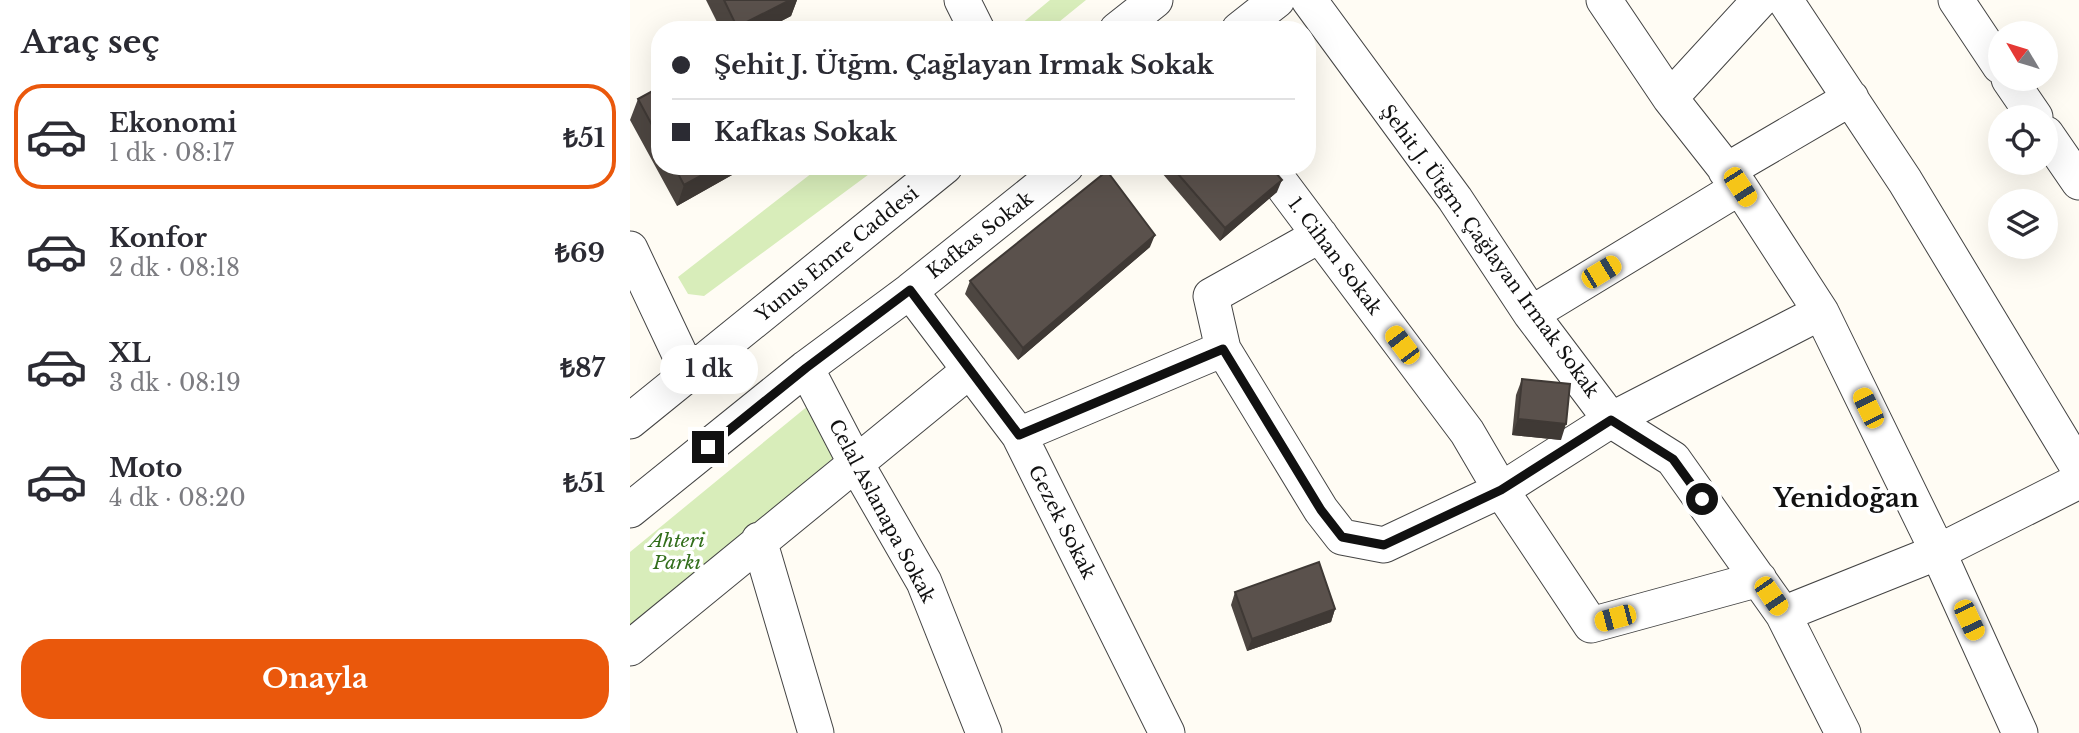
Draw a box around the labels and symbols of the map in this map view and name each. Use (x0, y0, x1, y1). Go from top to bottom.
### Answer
north arrow (1988, 21, 2058, 91)
street label: Şehit J. Ütğm. Çağlayan Irmak Sokak (1376, 100, 1604, 402)
car (1720, 164, 1761, 210)
street label: Yunus Emre Caddesi (750, 181, 923, 327)
street label: Kafkas Sokak (922, 186, 1038, 283)
street label: 1. Cihan Sokak (1283, 193, 1387, 320)
car (1578, 252, 1625, 292)
car (1381, 322, 1424, 368)
callout: 1 dk (659, 346, 757, 394)
car (1850, 385, 1887, 431)
street label: Celal Aslanapa Sokak (824, 415, 940, 607)
route end (692, 431, 724, 463)
street label: Gezek Sokak (1024, 461, 1101, 583)
district label: Yenidoğan (1772, 482, 1919, 514)
route start (1686, 483, 1718, 515)
park label: Ahteri Parkı (646, 529, 705, 574)
car (1751, 573, 1792, 619)
car (1951, 597, 1988, 643)
car (1592, 602, 1639, 634)

